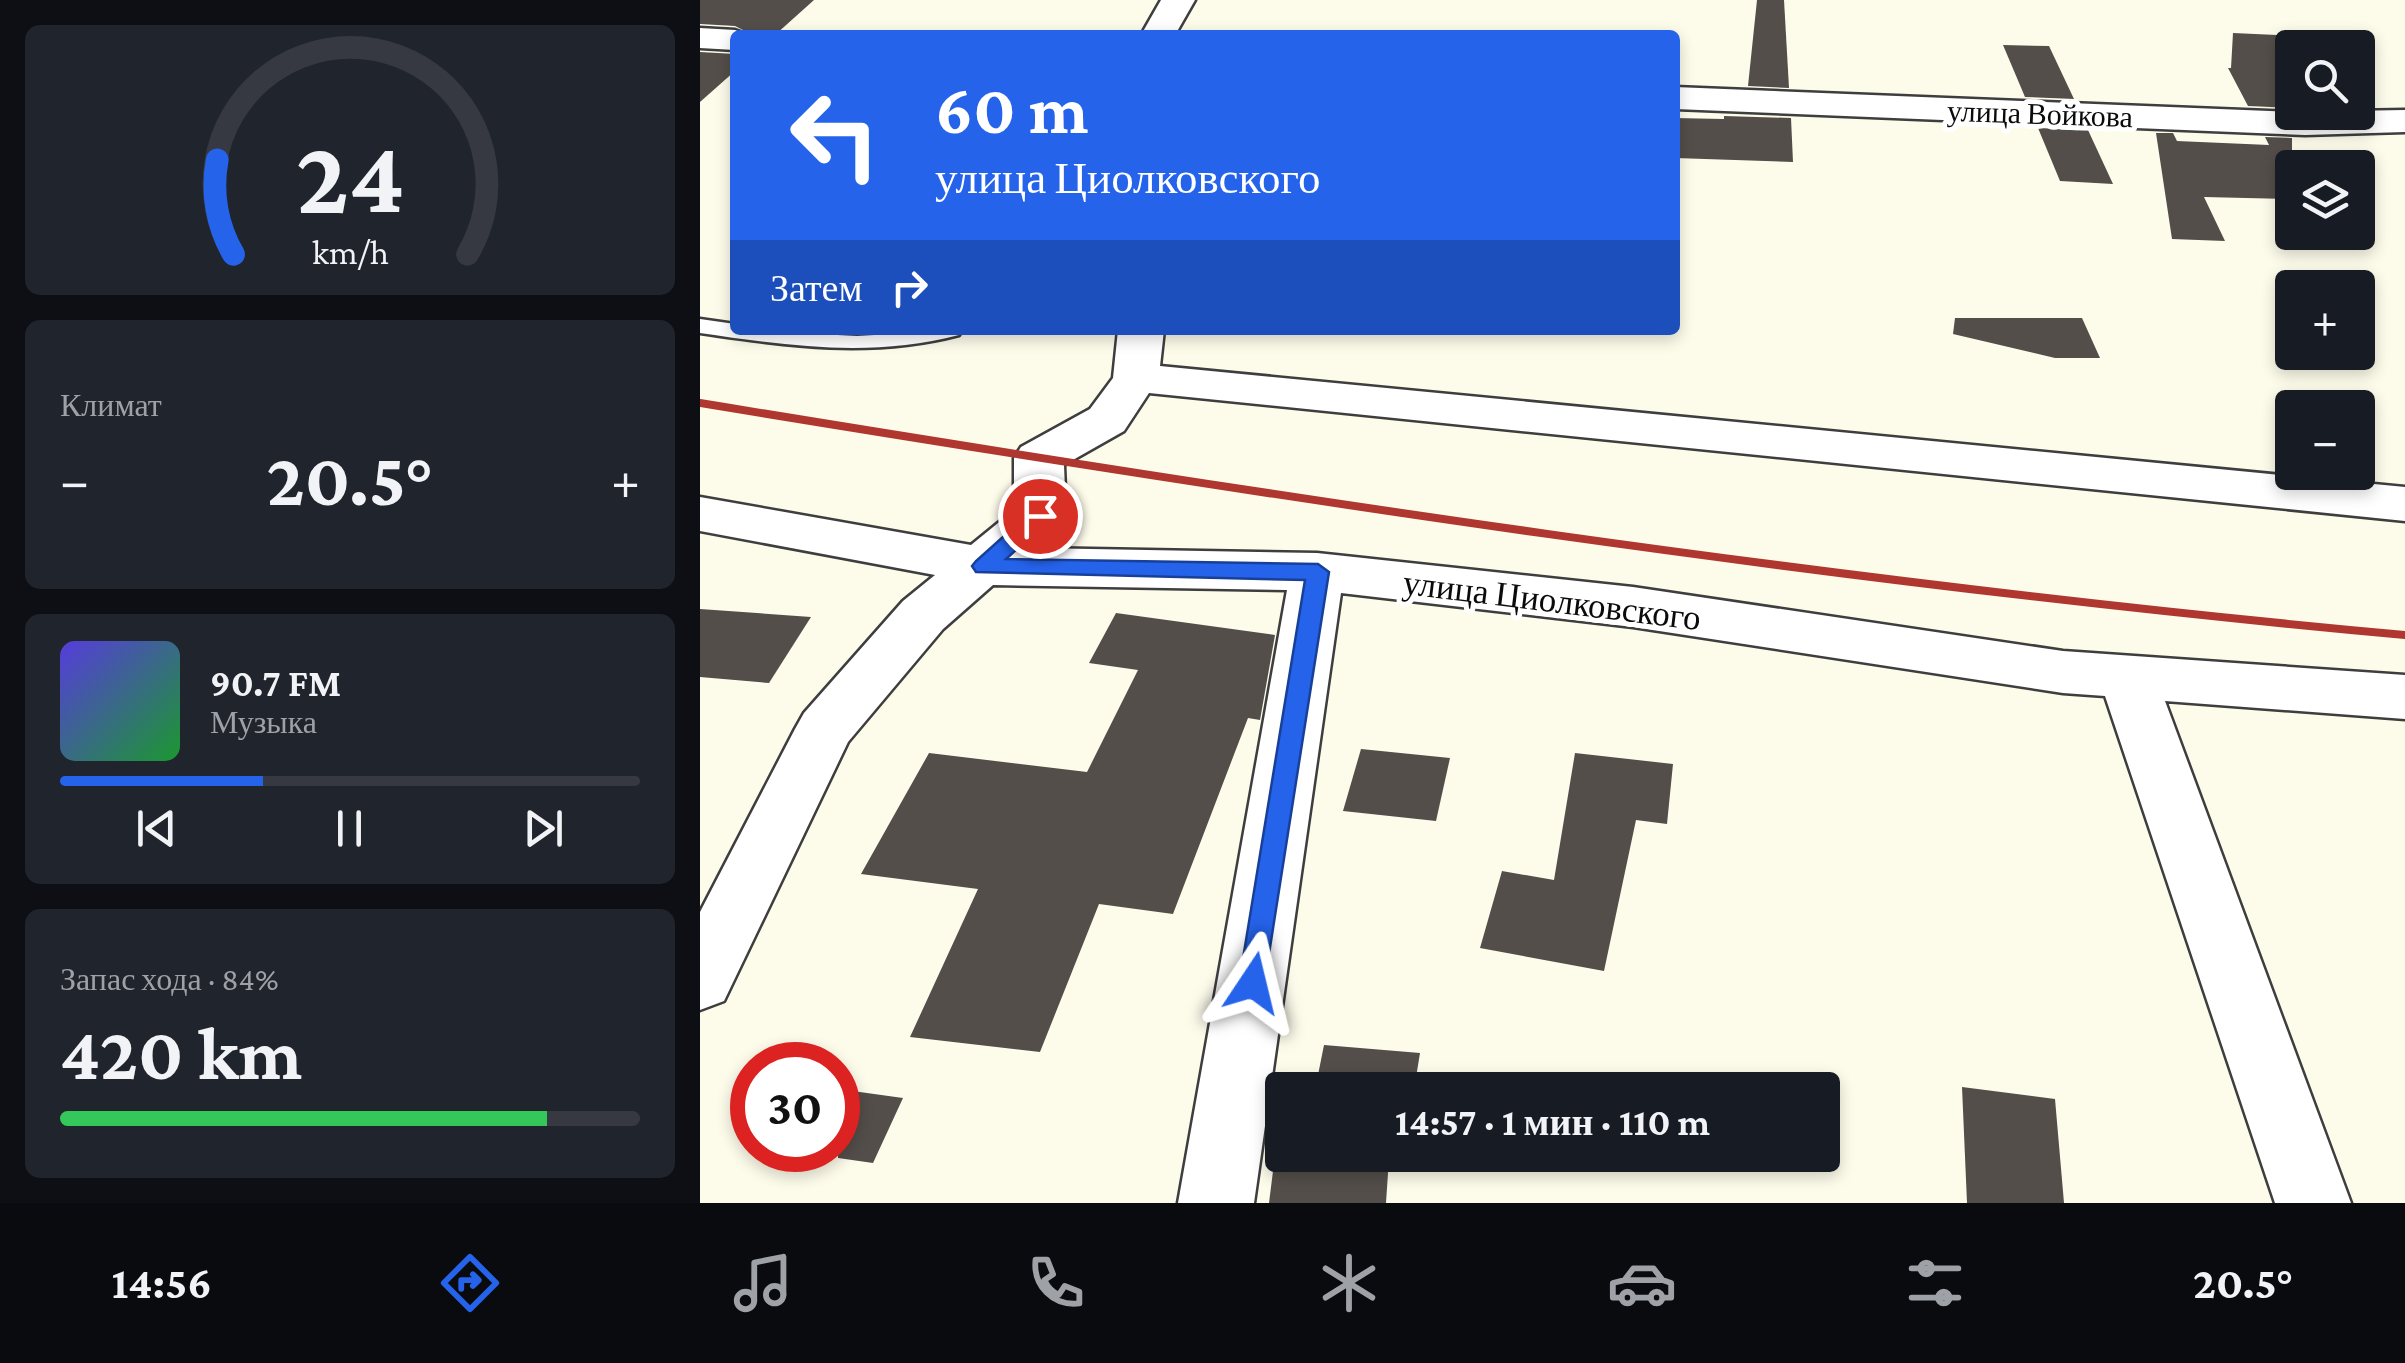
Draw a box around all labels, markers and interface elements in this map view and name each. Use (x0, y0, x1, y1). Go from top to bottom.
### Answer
map controls (2275, 30, 2375, 490)
button: search (2275, 30, 2375, 130)
icon: left (770, 70, 900, 200)
text: 60 m (935, 70, 1088, 148)
street label: улица Войкова (1947, 94, 2133, 133)
text: 24 (295, 119, 405, 234)
button: layers (2275, 150, 2375, 250)
text: улица Циолковского (935, 153, 1320, 203)
text: km/h (311, 232, 389, 272)
icon: right (882, 260, 937, 315)
text: Затем (770, 267, 862, 309)
button: + (2275, 270, 2375, 370)
text: Климат (60, 387, 162, 423)
button: − (2275, 390, 2375, 490)
text: 20.5° (266, 438, 434, 521)
text: − (60, 450, 89, 511)
text: + (611, 450, 640, 511)
pin (998, 474, 1083, 559)
icon: arrive (1013, 489, 1068, 544)
street label: улица Циолковского (1401, 563, 1703, 638)
text: 90.7 FM (210, 662, 341, 704)
text: Музыка (210, 704, 317, 740)
icon: previous (129, 801, 184, 856)
icon: pause (322, 801, 377, 856)
icon: next (516, 801, 571, 856)
position arrow (1201, 931, 1305, 1035)
text: Запас хода · 84% (60, 961, 279, 997)
text: 420 km (60, 1012, 302, 1095)
speed limit sign: 30 (730, 1042, 860, 1172)
text: 14:57 · 1 мин · 110 m (1395, 1101, 1710, 1143)
icon: directions (435, 1248, 505, 1318)
icon: music (728, 1248, 798, 1318)
icon: phone (1021, 1248, 1091, 1318)
icon: climate (1314, 1248, 1384, 1318)
icon: car (1607, 1248, 1677, 1318)
icon: filters (1900, 1248, 1970, 1318)
text: 14:56 (112, 1258, 212, 1308)
text: 20.5° (2193, 1258, 2293, 1308)

